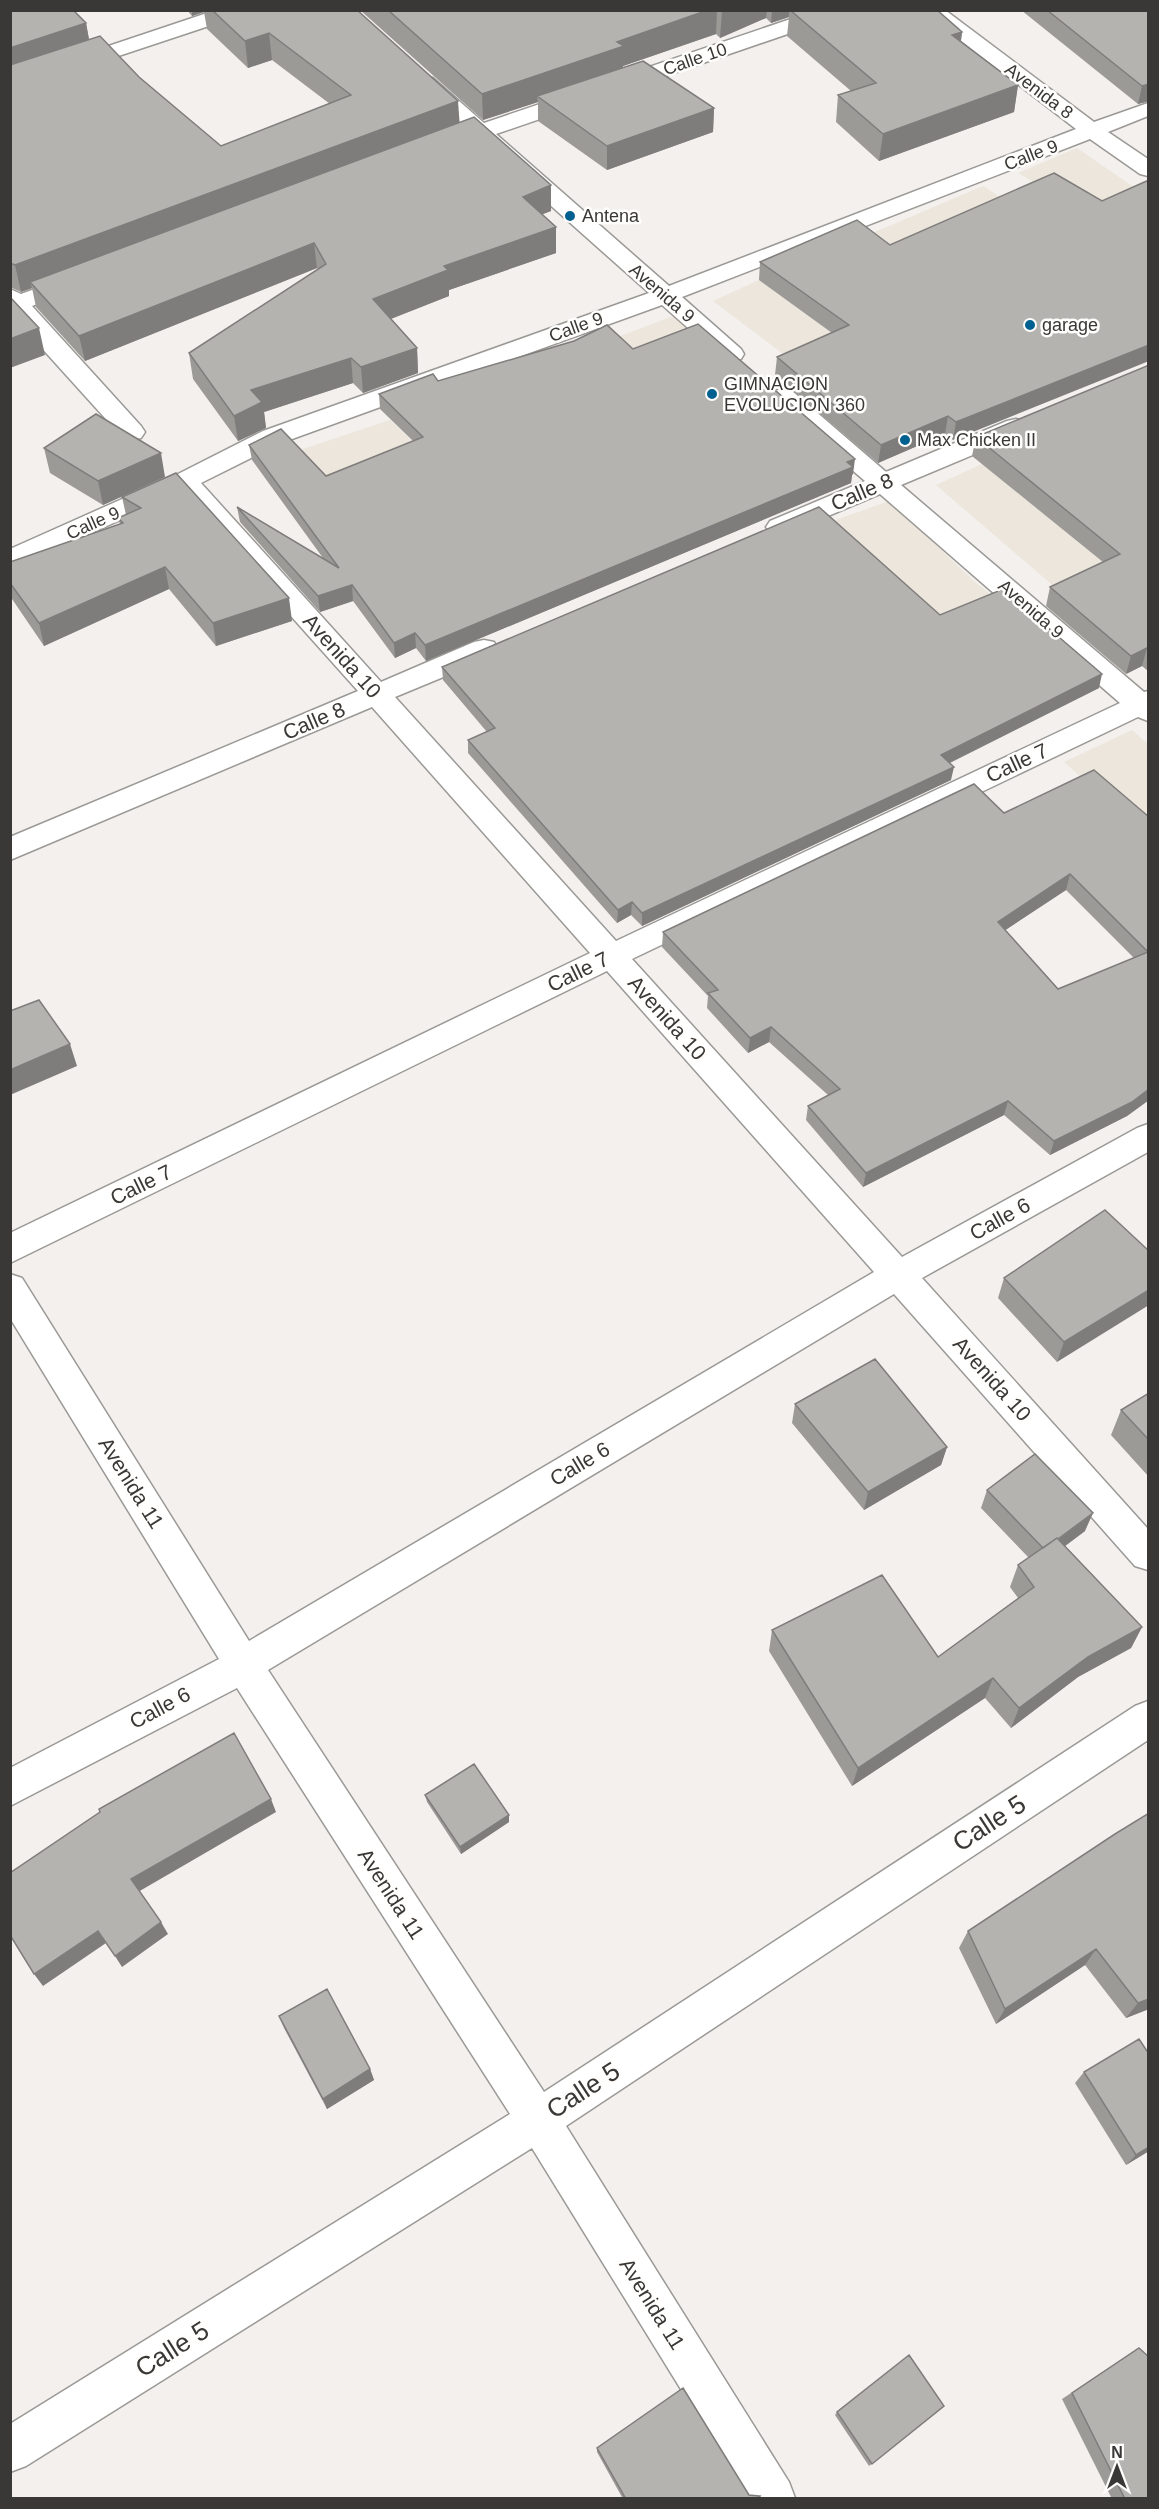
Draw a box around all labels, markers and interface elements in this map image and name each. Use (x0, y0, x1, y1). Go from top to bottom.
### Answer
street label: Calle 10 (661, 39, 729, 79)
street label: Avenida 8 (1001, 59, 1077, 123)
street label: Calle 9 (1001, 136, 1061, 174)
place label: Antena (582, 206, 640, 226)
marker: Antena (563, 209, 577, 223)
street label: Avenida 9 (625, 259, 699, 327)
street label: Calle 9 (546, 308, 606, 346)
place label: garage (1042, 315, 1098, 335)
marker: garage (1023, 318, 1037, 332)
place label: GIMNACION EVOLUCION 360 (724, 374, 865, 415)
marker: GIMNACION EVOLUCION 360 (705, 387, 719, 401)
place label: Max Chicken II (917, 430, 1036, 450)
marker: Max Chicken II (898, 433, 912, 447)
street label: Calle 8 (827, 468, 896, 515)
street label: Calle 9 (63, 502, 123, 544)
street label: Avenida 9 (994, 575, 1068, 643)
street label: Avenida 10 (299, 609, 386, 702)
street label: Calle 8 (279, 697, 348, 744)
street label: Calle 7 (982, 738, 1051, 787)
street label: Calle 7 (543, 947, 612, 996)
street label: Avenida 10 (624, 971, 711, 1064)
street label: Calle 7 (106, 1160, 175, 1209)
street label: Calle 6 (966, 1193, 1034, 1244)
street label: Avenida 10 (949, 1332, 1036, 1425)
street label: Avenida 11 (94, 1433, 169, 1533)
street label: Calle 6 (546, 1437, 614, 1490)
street label: Calle 6 (126, 1682, 194, 1733)
street label: Calle 5 (947, 1788, 1031, 1858)
street label: Avenida 11 (354, 1844, 429, 1943)
street label: Calle 5 (541, 2055, 625, 2125)
street label: Avenida 11 (615, 2254, 690, 2354)
street label: Calle 5 (130, 2315, 214, 2383)
north arrow (1087, 2437, 1147, 2497)
text: N (1111, 2444, 1123, 2461)

